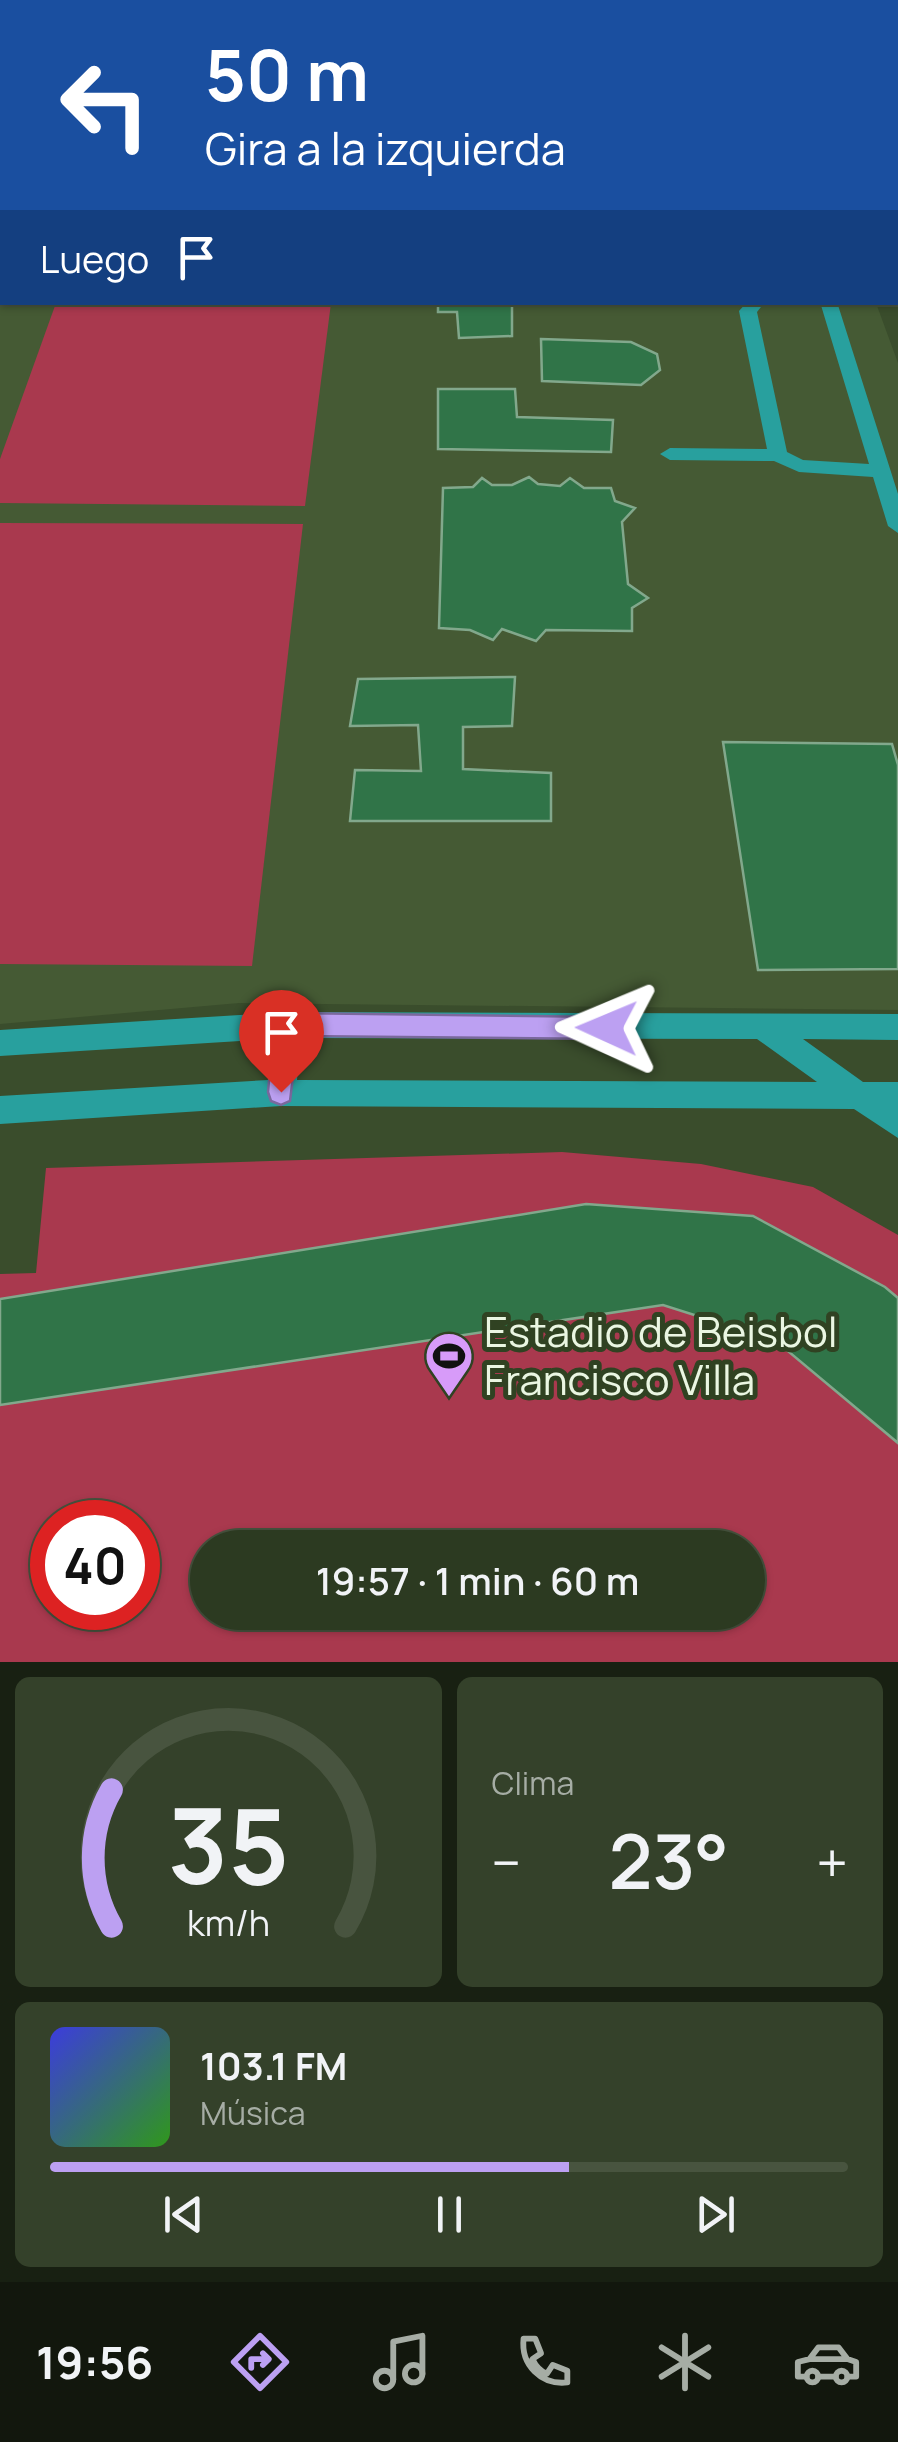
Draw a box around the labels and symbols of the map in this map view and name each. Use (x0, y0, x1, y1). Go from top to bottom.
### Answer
position arrow (555, 976, 659, 1080)
pin (239, 990, 324, 1093)
place label: Estadio de Beisbol Francisco Villa (484, 1302, 838, 1408)
sports icon: Estadio de Beisbol Francisco Villa (423, 1330, 475, 1398)
speed limit sign: 40 (30, 1500, 160, 1630)

